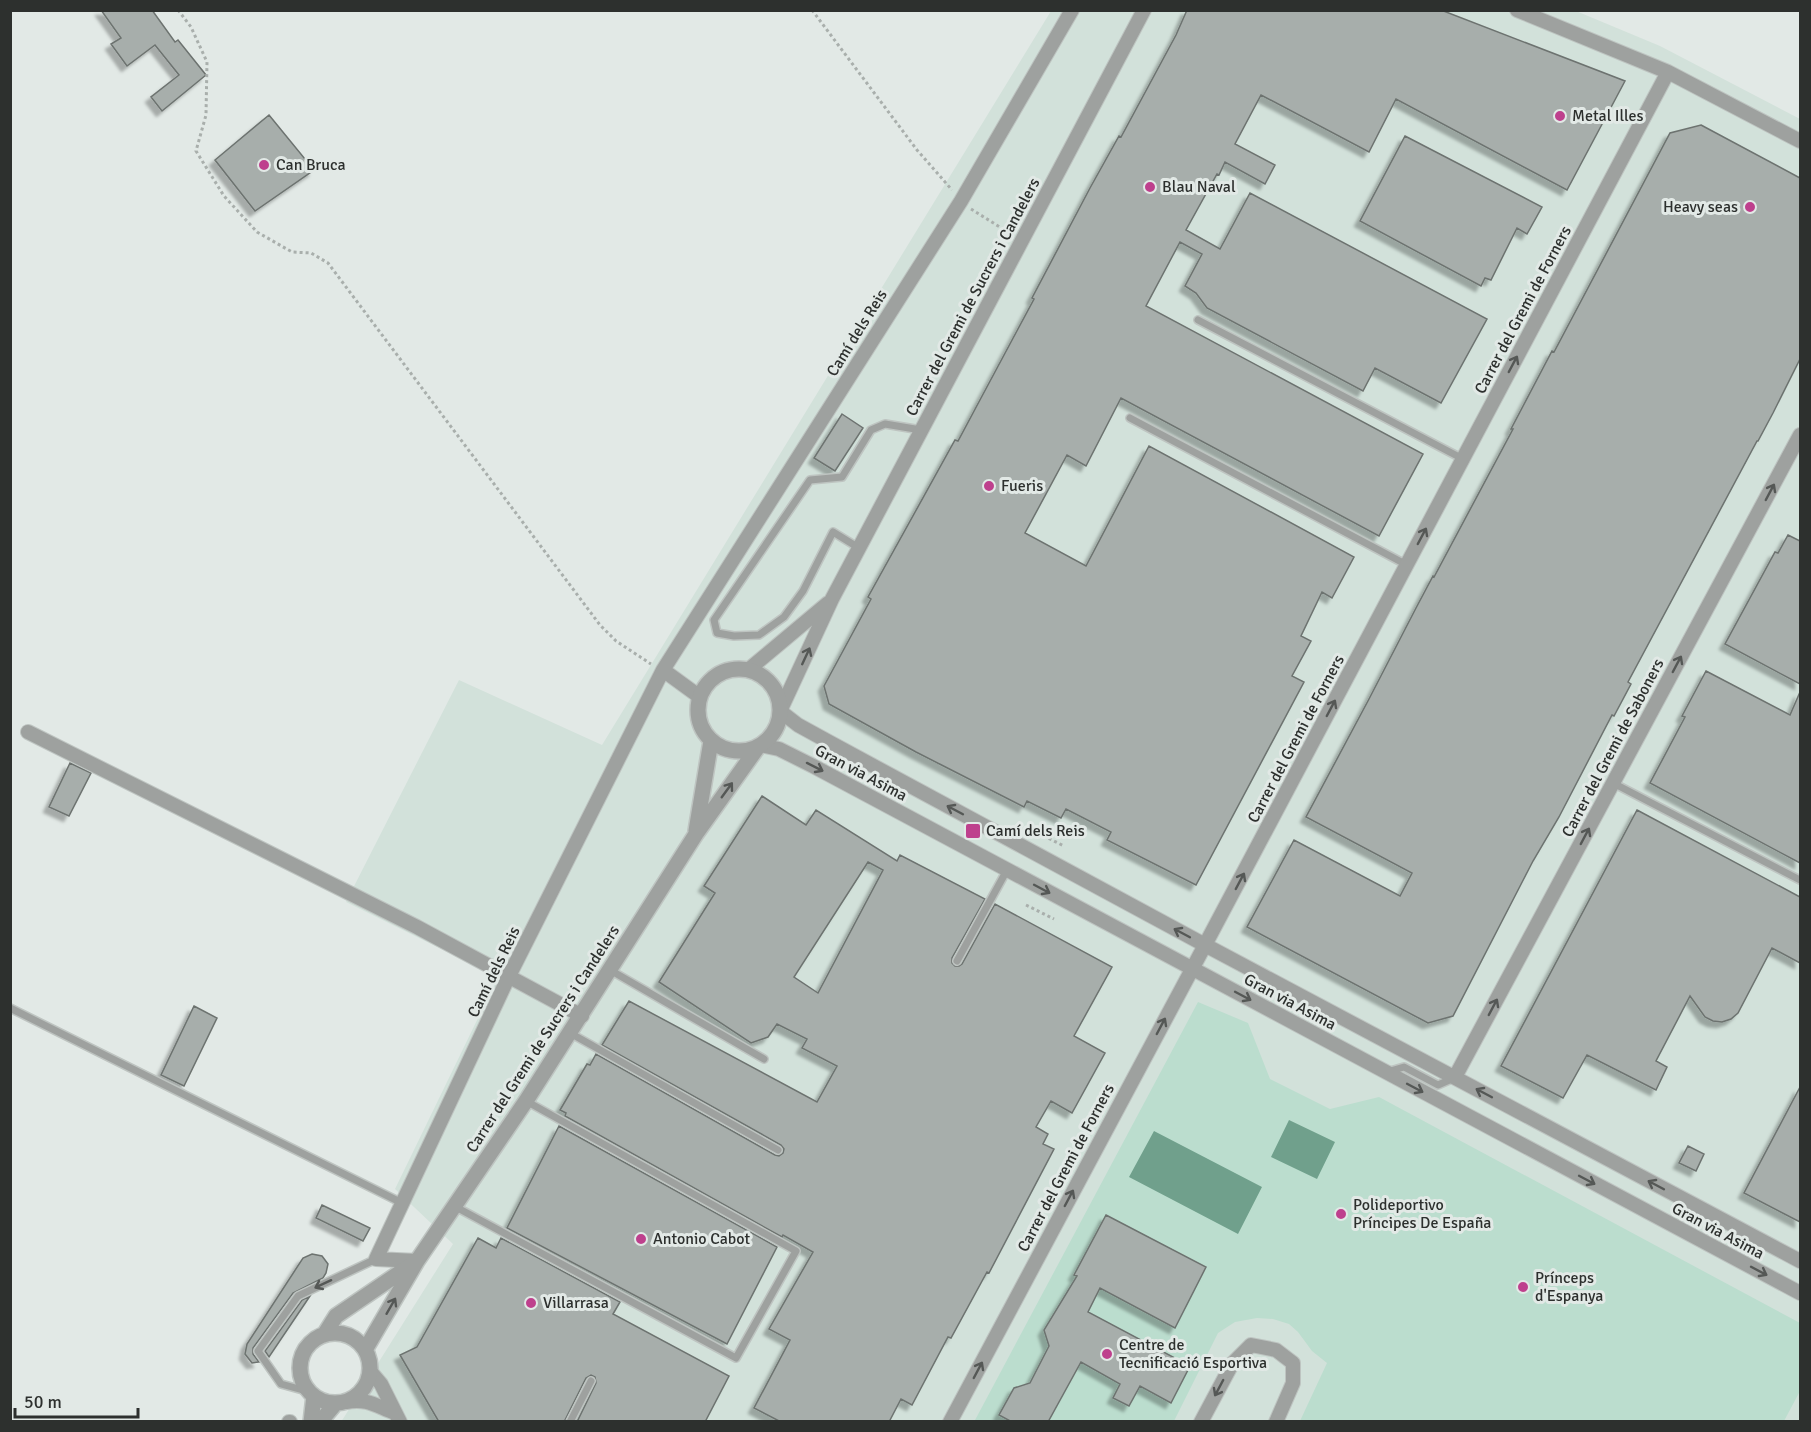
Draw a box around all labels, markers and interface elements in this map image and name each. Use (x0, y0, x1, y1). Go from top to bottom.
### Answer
place label: Metal Illes (1572, 106, 1644, 126)
marker: Metal Illes (1553, 109, 1567, 123)
place label: Can Bruca (276, 155, 346, 175)
marker: Can Bruca (257, 158, 271, 172)
street label: Carrer del Gremi de Sucrers i Candelers (901, 174, 1045, 420)
place label: Blau Naval (1162, 177, 1236, 197)
marker: Blau Naval (1143, 180, 1157, 194)
place label: Heavy seas (1663, 197, 1738, 217)
marker: Heavy seas (1743, 200, 1757, 214)
street label: Carrer del Gremi de Forners (1470, 223, 1576, 397)
street label: Camí dels Reis (822, 286, 892, 380)
one-way arrow (1508, 355, 1520, 373)
place label: Fueris (1001, 476, 1043, 496)
marker: Fueris (982, 479, 996, 493)
one-way arrow (1764, 484, 1776, 501)
one-way arrow (1416, 528, 1428, 545)
one-way arrow (801, 647, 812, 665)
street label: Carrer del Gremi de Forners (1243, 652, 1349, 826)
street label: Carrer del Gremi de Saboners (1557, 655, 1669, 841)
one-way arrow (1671, 656, 1683, 673)
one-way arrow (1326, 700, 1337, 718)
street label: Gran via Asima (812, 740, 910, 806)
one-way arrow (806, 761, 823, 773)
one-way arrow (721, 783, 733, 799)
one-way arrow (947, 804, 964, 816)
place label: Camí dels Reis (986, 821, 1085, 841)
marker: Camí dels Reis (964, 822, 982, 840)
one-way arrow (1580, 827, 1591, 845)
one-way arrow (1235, 872, 1246, 890)
one-way arrow (1033, 884, 1051, 895)
street label: Carrer del Gremi de Sucrers i Candelers (462, 922, 624, 1156)
street label: Camí dels Reis (463, 923, 525, 1021)
one-way arrow (1174, 927, 1191, 939)
street label: Gran via Asima (1241, 969, 1339, 1035)
one-way arrow (1234, 991, 1252, 1002)
one-way arrow (1488, 999, 1499, 1017)
one-way arrow (1156, 1017, 1167, 1035)
street label: Carrer del Gremi de Forners (1013, 1081, 1119, 1255)
one-way arrow (1406, 1082, 1423, 1094)
one-way arrow (1476, 1087, 1493, 1099)
one-way arrow (1578, 1174, 1595, 1186)
one-way arrow (1648, 1179, 1665, 1191)
one-way arrow (1063, 1190, 1075, 1207)
place label: Polideportivo Príncipes De España (1353, 1195, 1492, 1233)
street label: Gran via Asima (1669, 1198, 1767, 1264)
marker: Polideportivo Príncipes De España (1334, 1207, 1348, 1221)
place label: Antonio Cabot (653, 1229, 750, 1249)
marker: Antonio Cabot (634, 1232, 648, 1246)
one-way arrow (1750, 1266, 1768, 1278)
place label: Prínceps d'Espanya (1535, 1268, 1603, 1306)
one-way arrow (314, 1278, 332, 1290)
marker: Prínceps d'Espanya (1516, 1280, 1530, 1294)
place label: Villarrasa (543, 1293, 609, 1313)
marker: Villarrasa (524, 1296, 538, 1310)
one-way arrow (385, 1298, 397, 1315)
place label: Centre de Tecnificació Esportiva (1119, 1335, 1267, 1373)
marker: Centre de Tecnificació Esportiva (1100, 1347, 1114, 1361)
one-way arrow (972, 1361, 984, 1379)
one-way arrow (1213, 1379, 1225, 1396)
scale bar (15, 1381, 138, 1419)
text: 50 m (24, 1391, 62, 1413)

